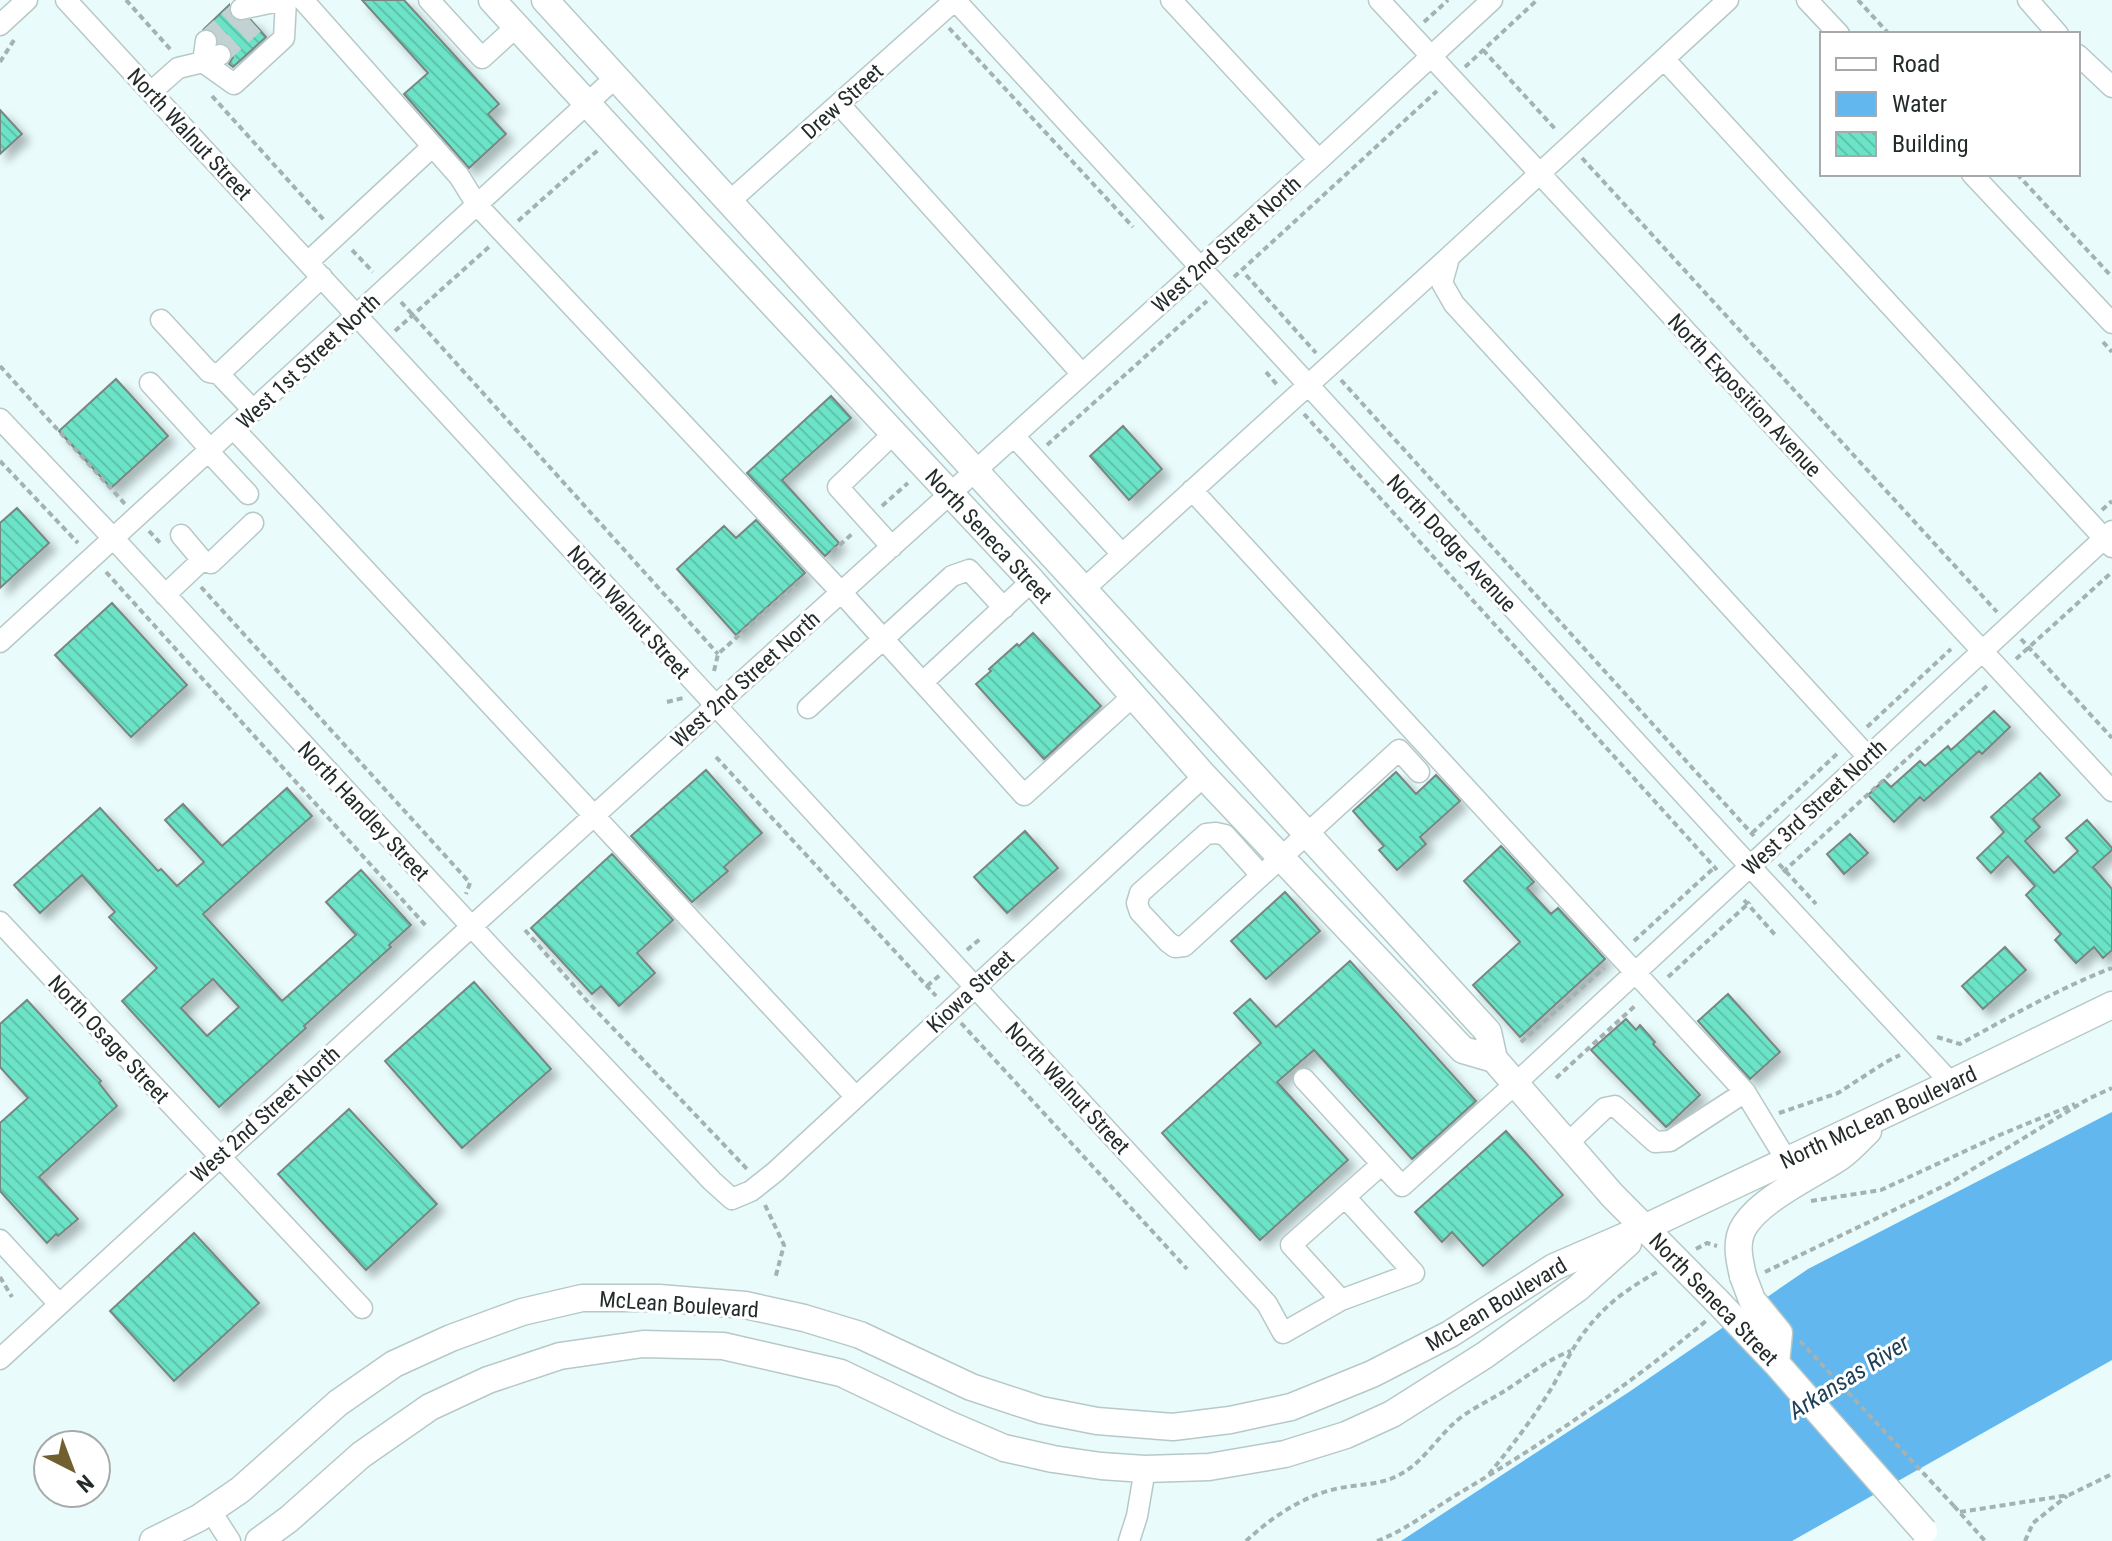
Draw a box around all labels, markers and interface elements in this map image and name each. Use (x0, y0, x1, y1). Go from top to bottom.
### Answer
legend (1820, 32, 2080, 176)
text: Road (1892, 50, 1940, 78)
street label: Drew Street (797, 59, 888, 144)
street label: North Walnut Street (122, 63, 257, 205)
text: Water (1892, 90, 1947, 118)
text: Building (1892, 130, 1969, 158)
street label: West 2nd Street North (1147, 171, 1306, 318)
street label: West 1st Street North (232, 289, 385, 434)
street label: North Exposition Avenue (1663, 309, 1827, 482)
street label: North Seneca Street (920, 464, 1057, 609)
street label: North Dodge Avenue (1382, 470, 1522, 617)
street label: North Walnut Street (562, 541, 695, 684)
street label: West 2nd Street North (666, 606, 825, 753)
street label: West 3rd Street North (1737, 734, 1891, 880)
street label: North Handley Street (293, 737, 434, 886)
street label: Kiowa Street (922, 945, 1019, 1038)
street label: North Osage Street (43, 970, 174, 1108)
street label: North Walnut Street (1000, 1017, 1135, 1159)
street label: West 2nd Street North (186, 1041, 345, 1188)
street label: North McLean Boulevard (1776, 1061, 1980, 1174)
street label: North Seneca Street (1644, 1228, 1783, 1371)
street label: McLean Boulevard (1421, 1253, 1571, 1356)
street label: McLean Boulevard (598, 1286, 760, 1323)
water label: Arkansas River (1783, 1328, 1915, 1426)
north arrow (32, 1429, 112, 1509)
text: N (72, 1470, 98, 1497)

